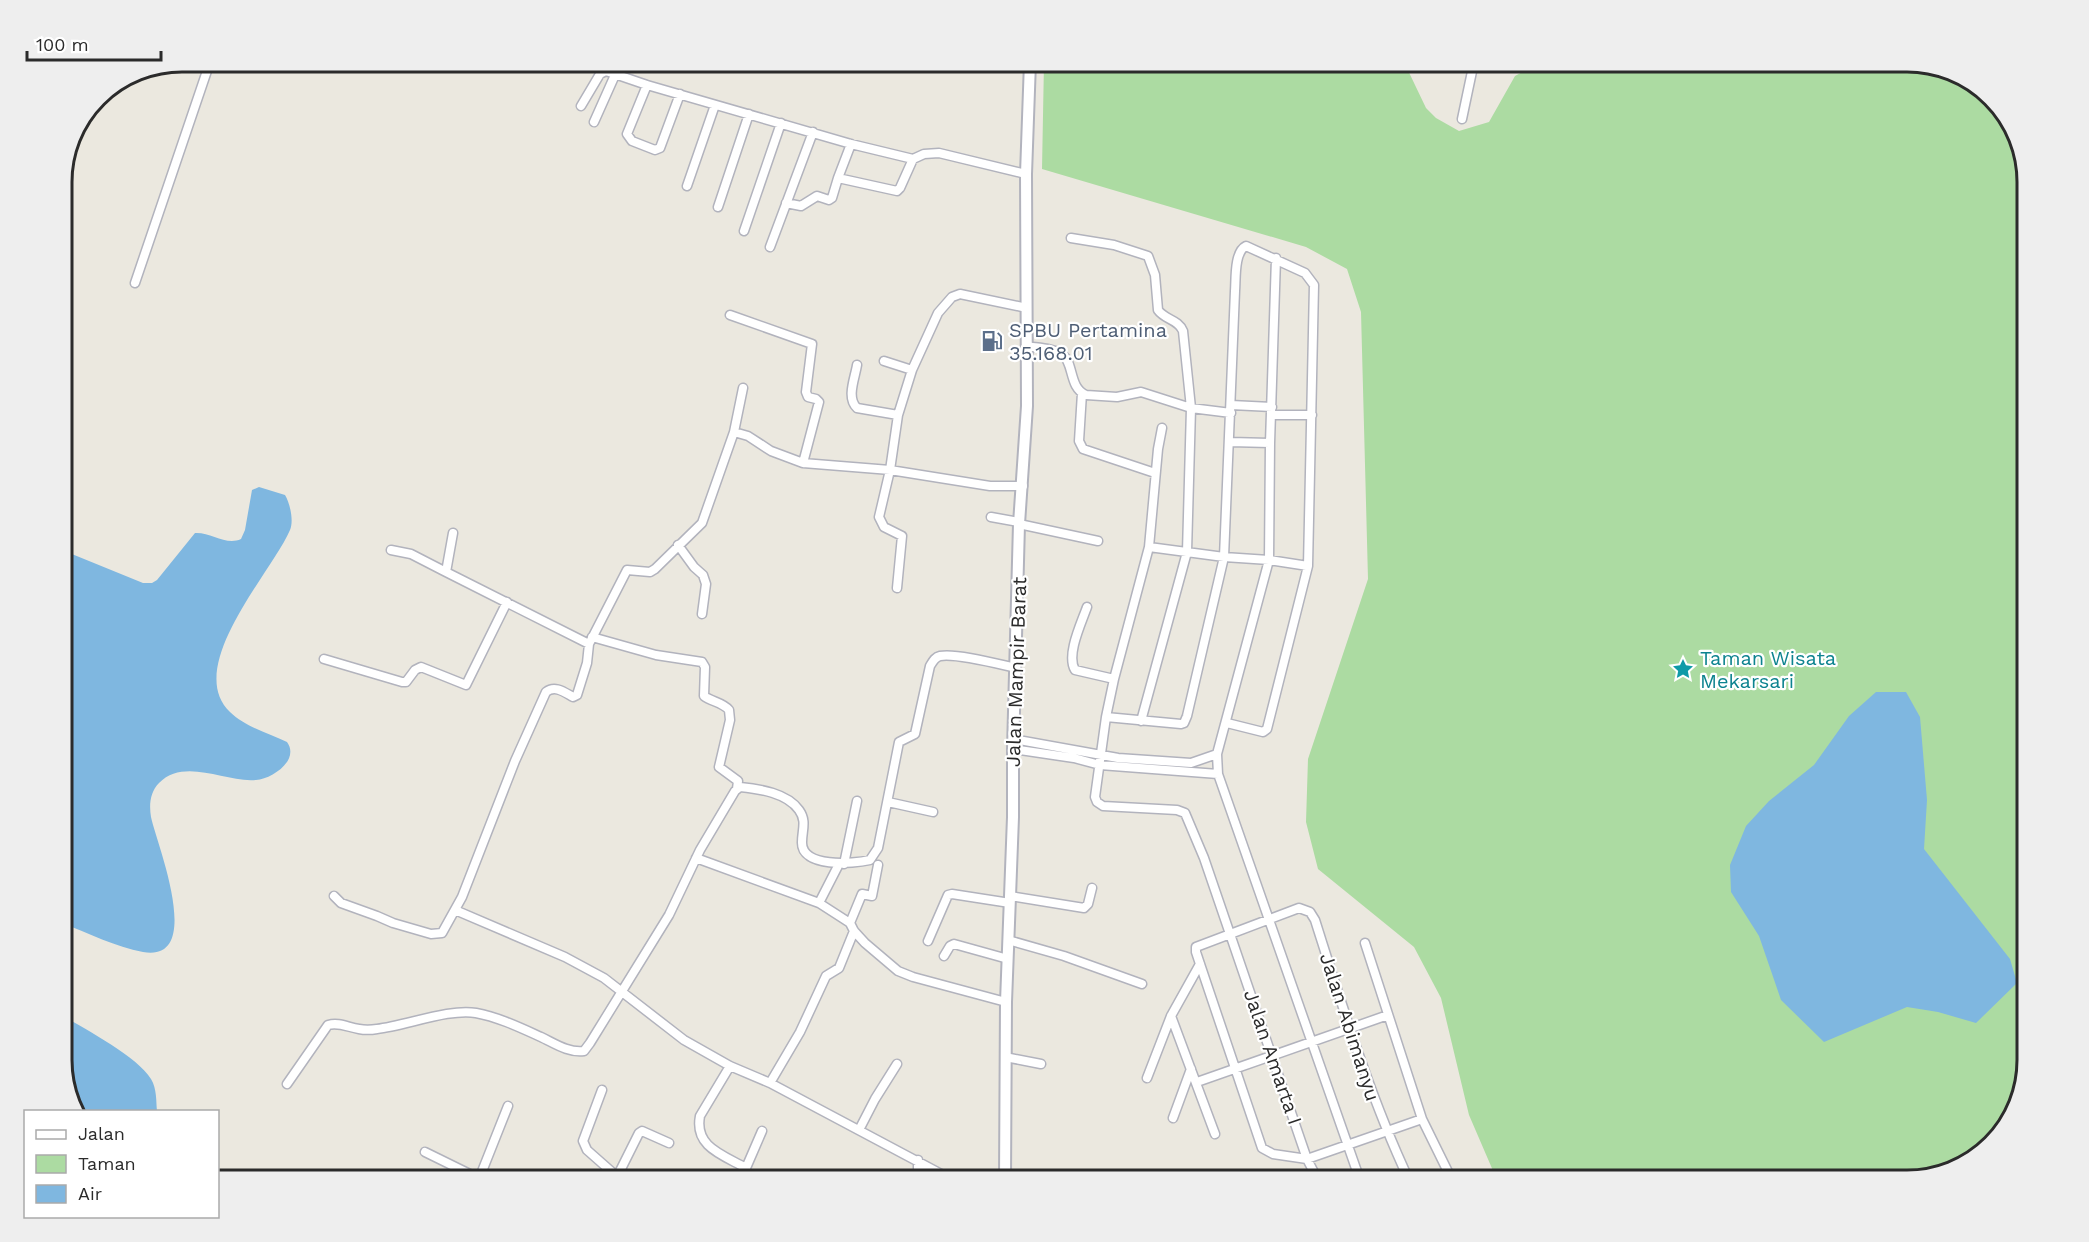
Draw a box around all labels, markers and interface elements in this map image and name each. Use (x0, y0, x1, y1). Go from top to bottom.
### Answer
scale bar (27, 24, 160, 62)
text: 100 m (36, 34, 89, 55)
place label: SPBU Pertamina 35.168.01 (1009, 318, 1167, 365)
fuel station icon: SPBU Pertamina 35.168.01 (980, 329, 1004, 353)
street label: Jalan Mampir Barat (1001, 576, 1031, 767)
place label: Taman Wisata Mekarsari (1700, 646, 1836, 693)
place icon: Taman Wisata Mekarsari (1671, 657, 1695, 681)
street label: Jalan Abimanyu (1315, 950, 1385, 1104)
street label: Jalan Amarta I (1239, 986, 1307, 1128)
legend (24, 1110, 219, 1218)
text: Jalan (78, 1123, 125, 1144)
text: Taman (78, 1153, 136, 1174)
text: Air (78, 1183, 102, 1204)

